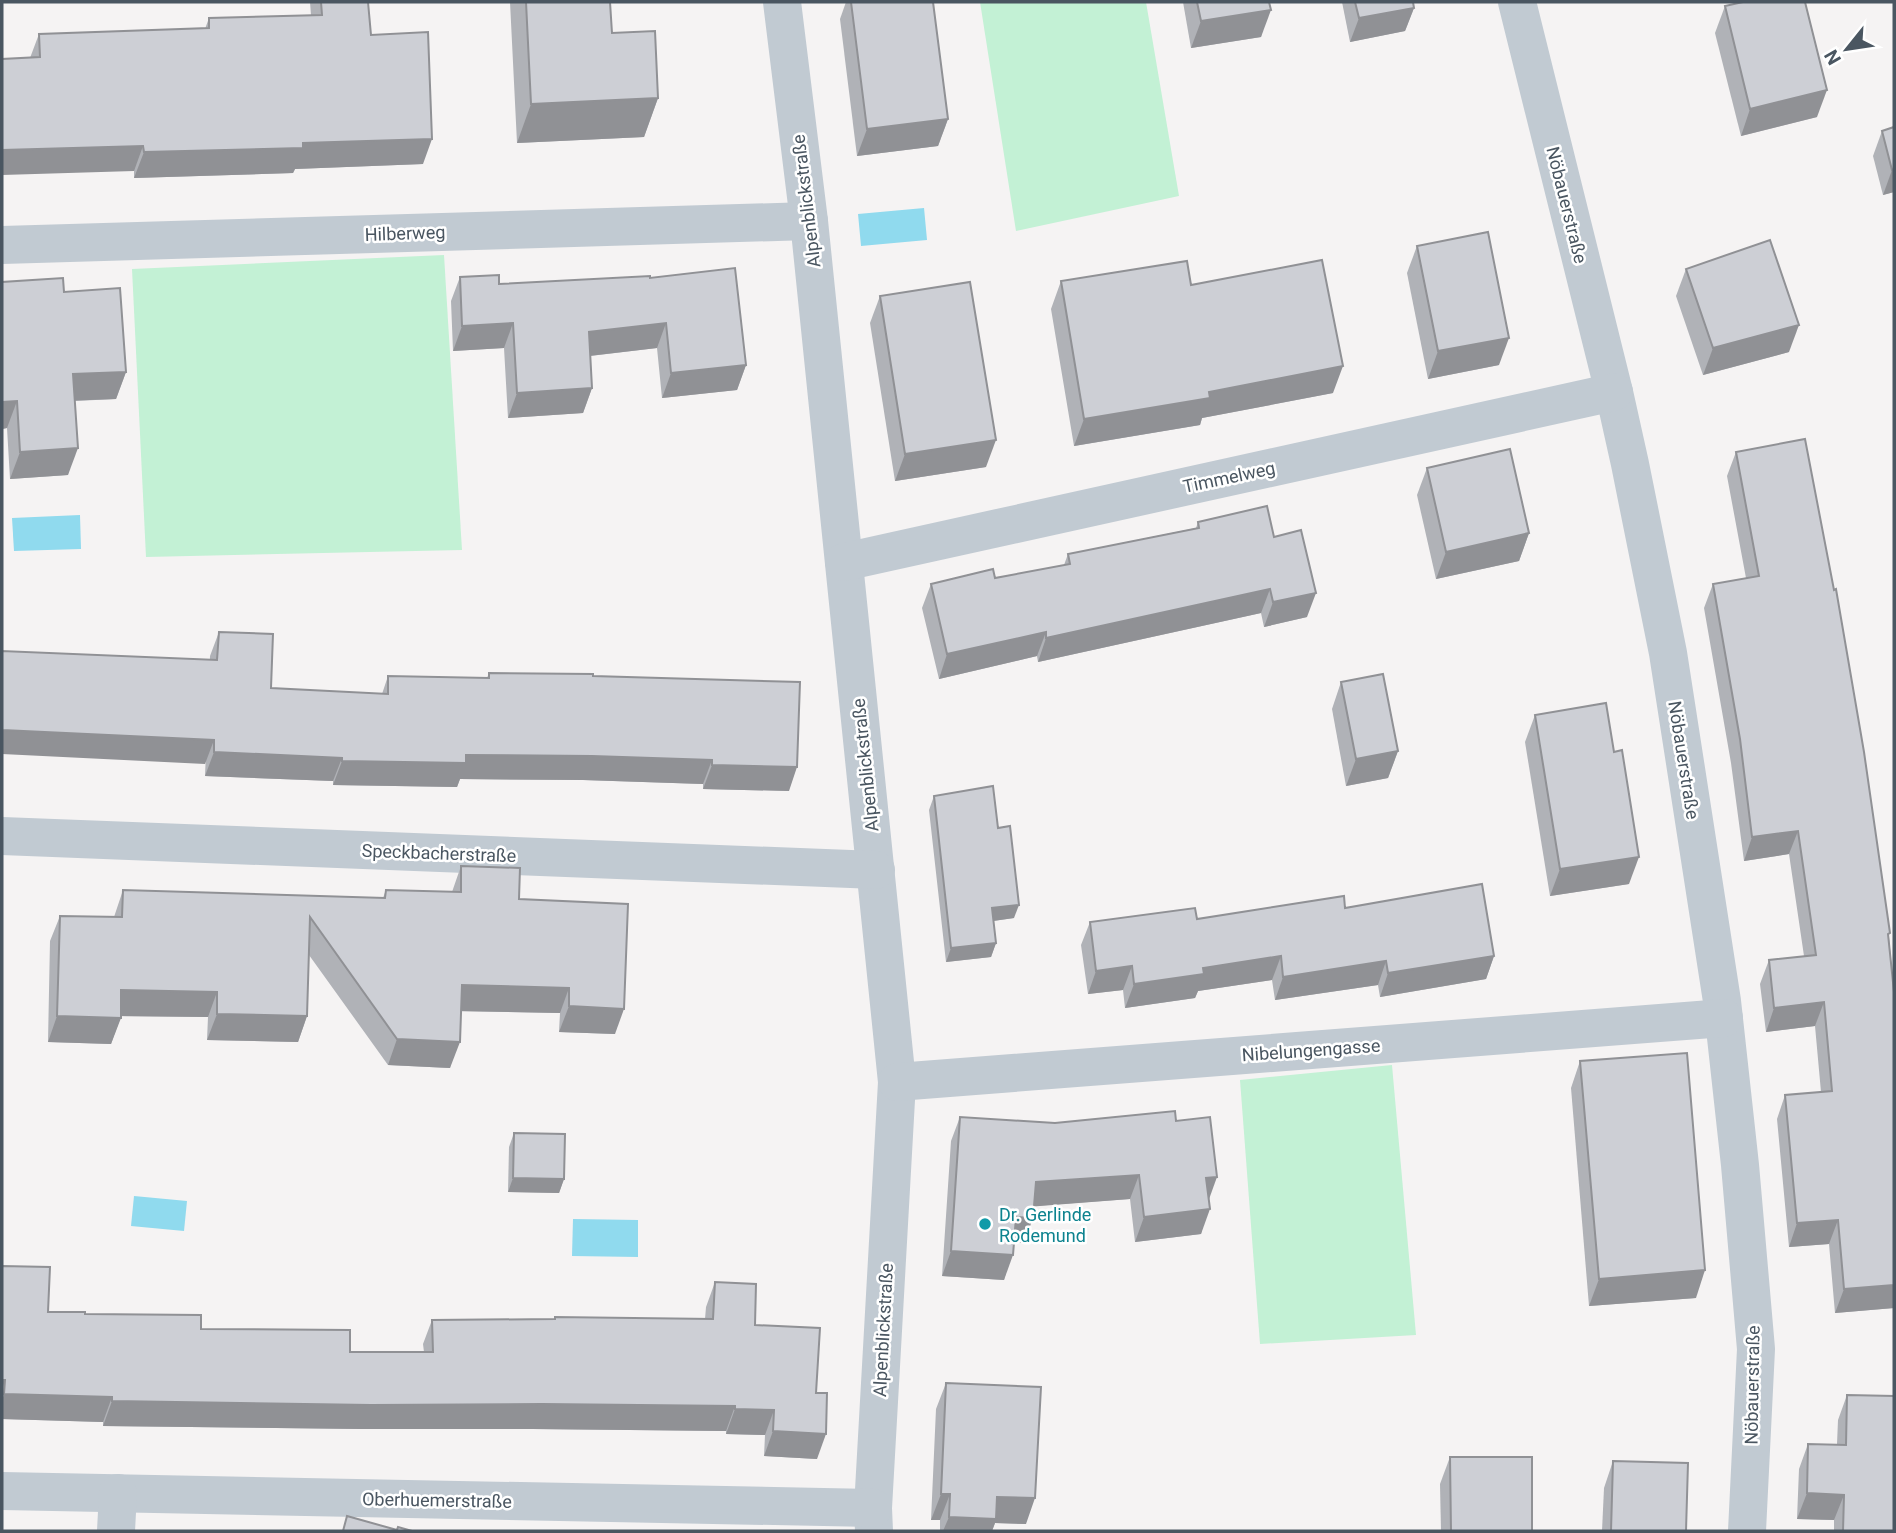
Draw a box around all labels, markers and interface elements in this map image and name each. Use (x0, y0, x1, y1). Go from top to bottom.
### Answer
north arrow (1812, 14, 1882, 84)
text: N (1819, 46, 1846, 69)
street label: Alpenblickstraße (787, 133, 825, 269)
street label: Nöbauerstraße (1542, 144, 1592, 266)
street label: Hilberweg (364, 221, 446, 245)
street label: Timmelweg (1181, 457, 1277, 497)
street label: Alpenblickstraße (848, 697, 882, 833)
street label: Nöbauerstraße (1664, 699, 1704, 821)
street label: Speckbacherstraße (361, 840, 517, 866)
street label: Nibelungengasse (1241, 1035, 1381, 1065)
place label: Dr. Gerlinde Rodemund (999, 1204, 1091, 1246)
marker: Dr. Gerlinde Rodemund (977, 1216, 993, 1232)
street label: Alpenblickstraße (869, 1262, 897, 1398)
street label: Nöbauerstraße (1740, 1325, 1764, 1445)
street label: Oberhuemerstraße (362, 1488, 512, 1512)

